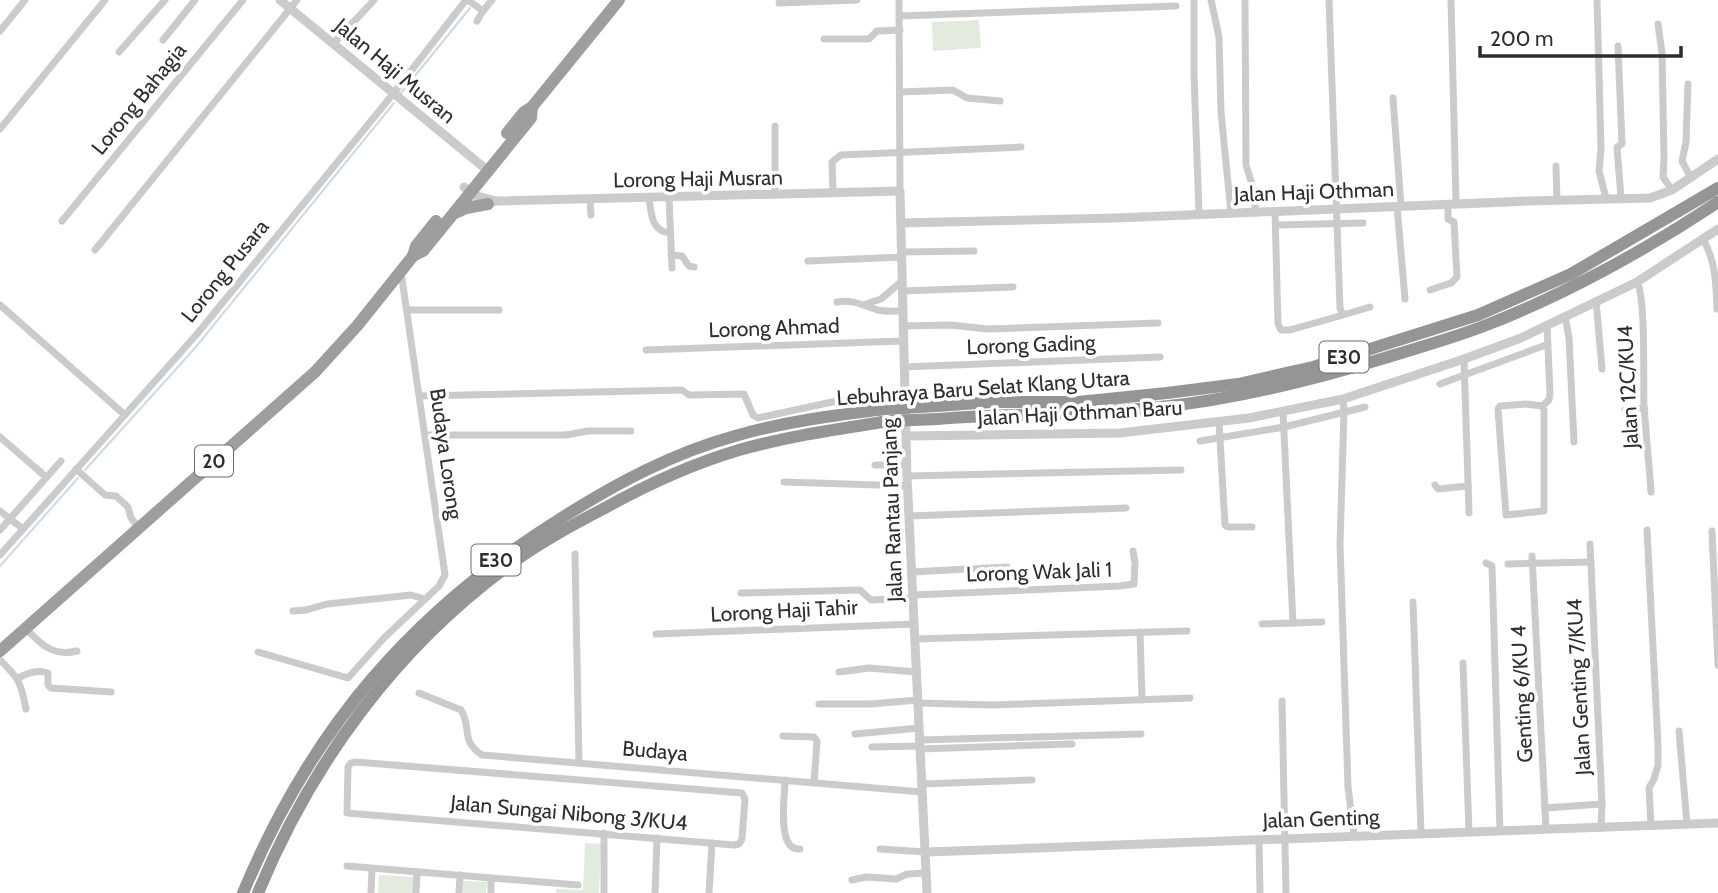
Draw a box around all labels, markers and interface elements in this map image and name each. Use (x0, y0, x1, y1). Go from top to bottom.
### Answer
street label: Jalan Haji Musran (328, 12, 461, 129)
scale bar (1480, 14, 1681, 58)
text: 200 m (1490, 26, 1553, 51)
street label: Lorong Bahagia (86, 38, 191, 159)
street label: Lorong Haji Musran (613, 165, 783, 193)
street label: Jalan Haji Othman (1233, 176, 1394, 208)
street label: Lorong Pusara (176, 214, 274, 327)
street label: Lorong Ahmad (708, 313, 840, 342)
street label: Jalan 12C/KU4 (1612, 325, 1643, 450)
street label: Lorong Gading (966, 330, 1097, 359)
road number: E30 (1320, 342, 1368, 372)
street label: Lebuhraya Baru Selat Klang Utara (836, 365, 1130, 410)
street label: Budaya Lorong (425, 387, 468, 522)
street label: Jalan Haji Othman Baru (976, 395, 1183, 431)
street label: Jalan Rantau Panjang (876, 417, 908, 603)
road number: 20 (195, 446, 233, 476)
road number: E30 (472, 544, 520, 576)
street label: Lorong Wak Jali 1 (966, 556, 1112, 587)
street label: Lorong Haji Tahir (710, 594, 859, 628)
street label: Jalan Genting 7/KU4 (1561, 598, 1596, 777)
street label: Genting 6/KU 4 (1505, 625, 1538, 763)
street label: Budaya (621, 735, 689, 766)
street label: Jalan Sungai Nibong 3/KU4 (448, 790, 689, 835)
street label: Jalan Genting (1261, 804, 1380, 833)

